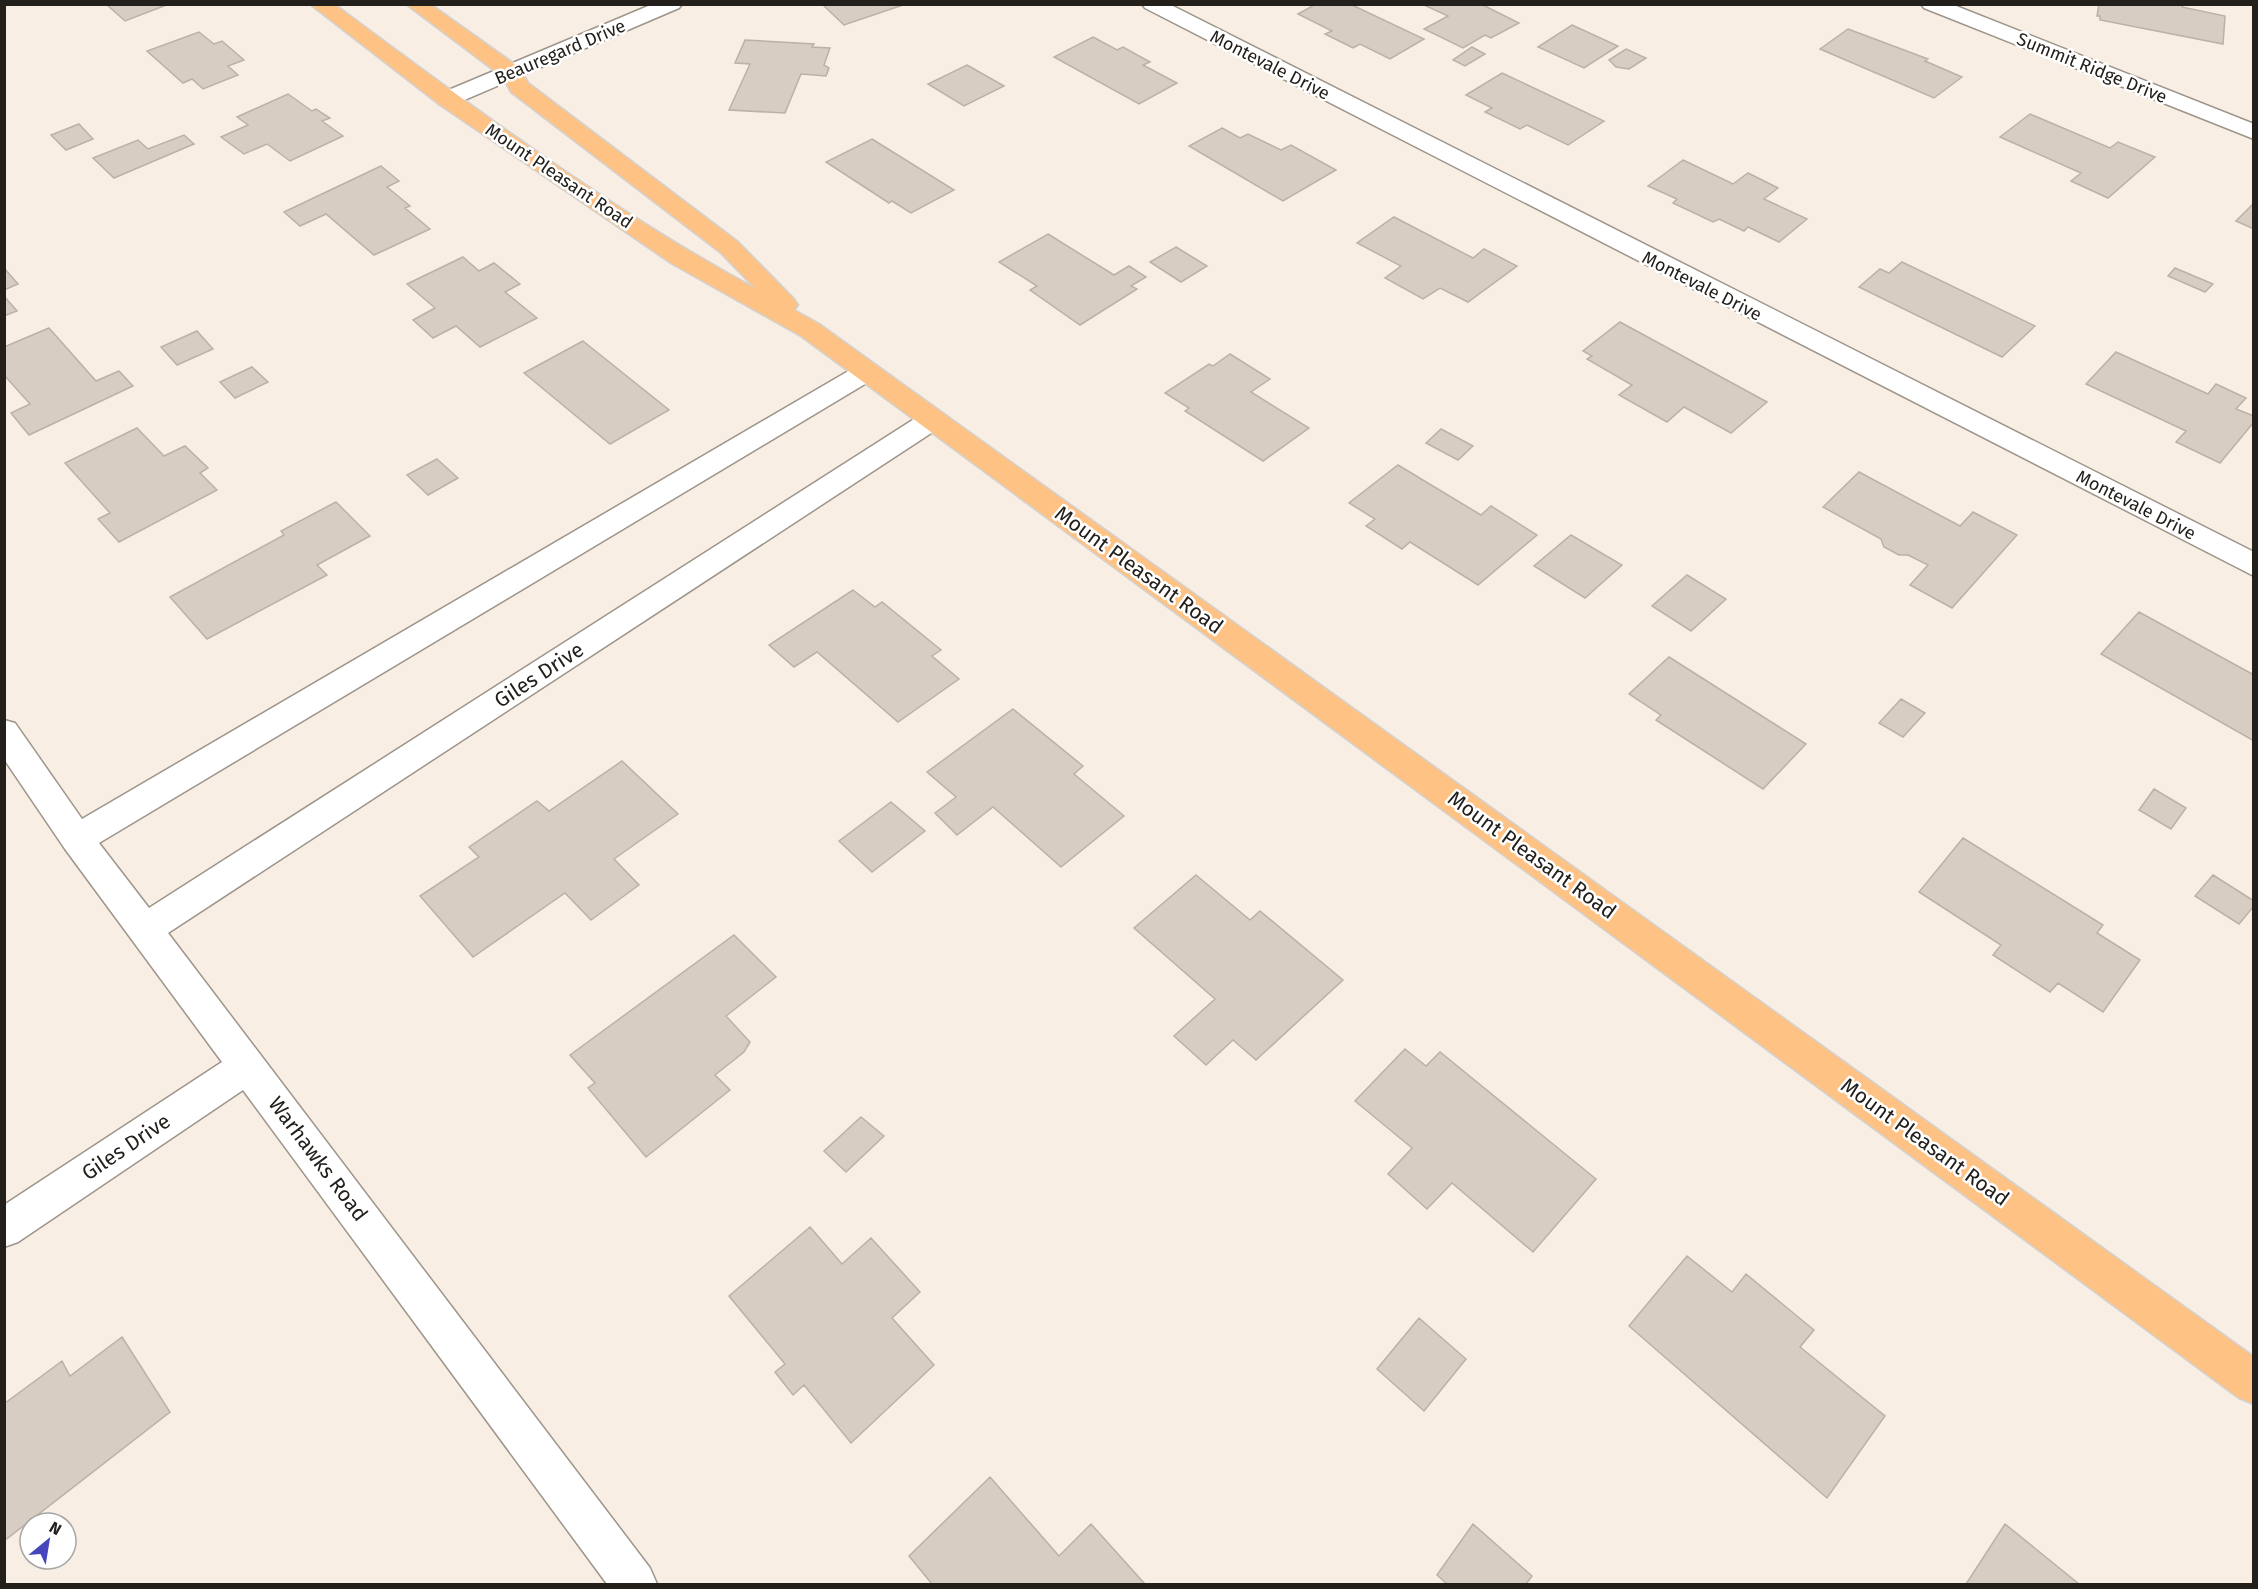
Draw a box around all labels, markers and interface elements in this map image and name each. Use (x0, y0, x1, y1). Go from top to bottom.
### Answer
street label: Beauregard Drive (491, 15, 629, 89)
street label: Montevale Drive (1207, 25, 1333, 105)
street label: Summit Ridge Drive (2014, 28, 2170, 108)
street label: Mount Pleasant Road (481, 119, 637, 233)
street label: Montevale Drive (1639, 246, 1765, 326)
street label: Montevale Drive (2073, 465, 2199, 545)
street label: Mount Pleasant Road (1050, 500, 1228, 640)
street label: Giles Drive (489, 637, 589, 713)
street label: Mount Pleasant Road (1443, 785, 1621, 925)
street label: Mount Pleasant Road (1836, 1072, 2014, 1212)
street label: Warhawks Road (263, 1092, 373, 1226)
street label: Giles Drive (77, 1108, 175, 1186)
north arrow (18, 1511, 78, 1571)
text: N (46, 1518, 65, 1539)

